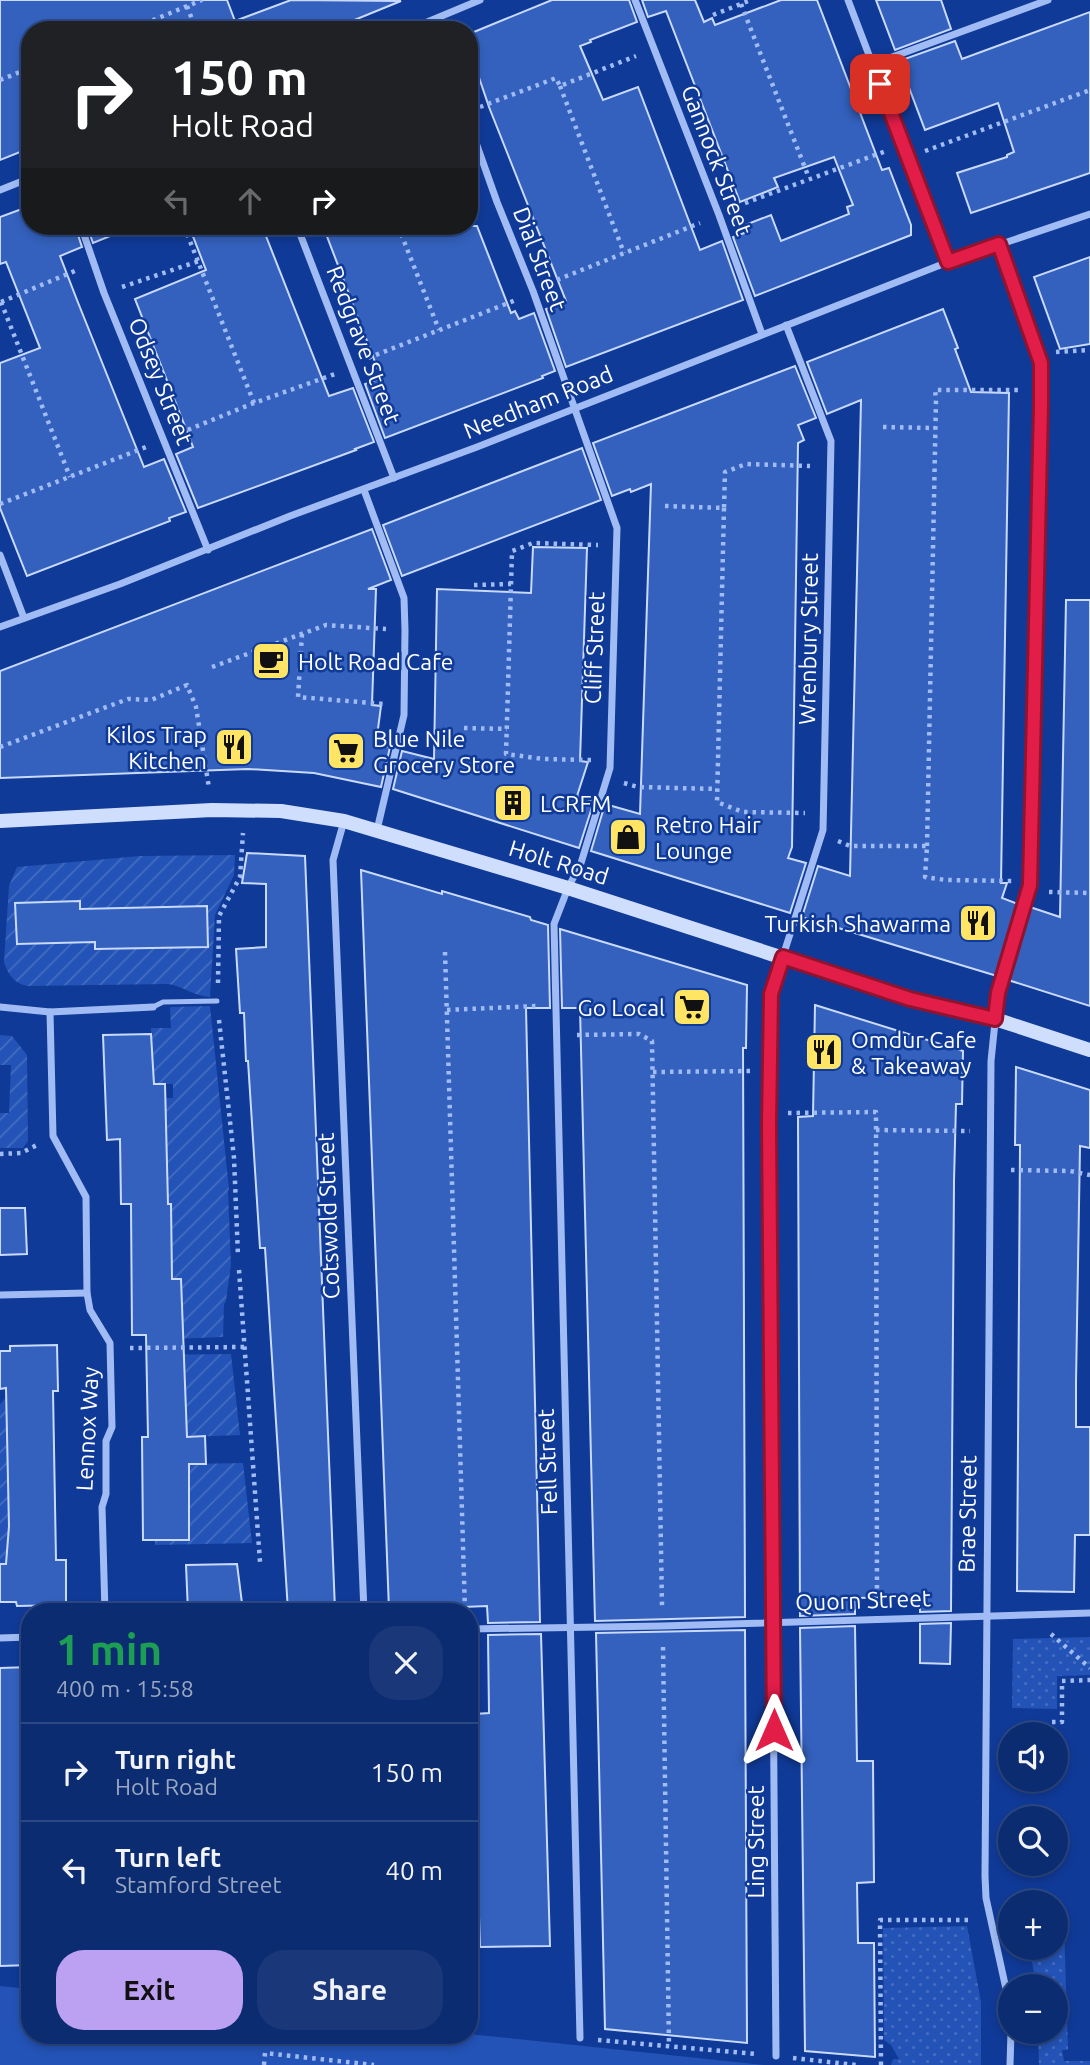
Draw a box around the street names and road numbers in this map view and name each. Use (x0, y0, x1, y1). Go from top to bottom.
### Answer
street label: Gannock Street (677, 81, 757, 239)
street label: Dial Street (509, 204, 571, 314)
street label: Redgrave Street (322, 262, 406, 428)
street label: Odsey Street (124, 314, 198, 448)
street label: Needham Road (460, 361, 616, 443)
street label: Wrenbury Street (794, 553, 822, 725)
street label: Cliff Street (580, 591, 608, 705)
street label: Holt Road (506, 835, 612, 889)
street label: Cotswold Street (313, 1132, 343, 1300)
street label: Lennox Way (71, 1366, 103, 1492)
street label: Fell Street (533, 1408, 561, 1516)
street label: Brae Street (953, 1455, 981, 1573)
street label: Quorn Street (795, 1585, 931, 1615)
street label: Ling Street (743, 1785, 768, 1899)

